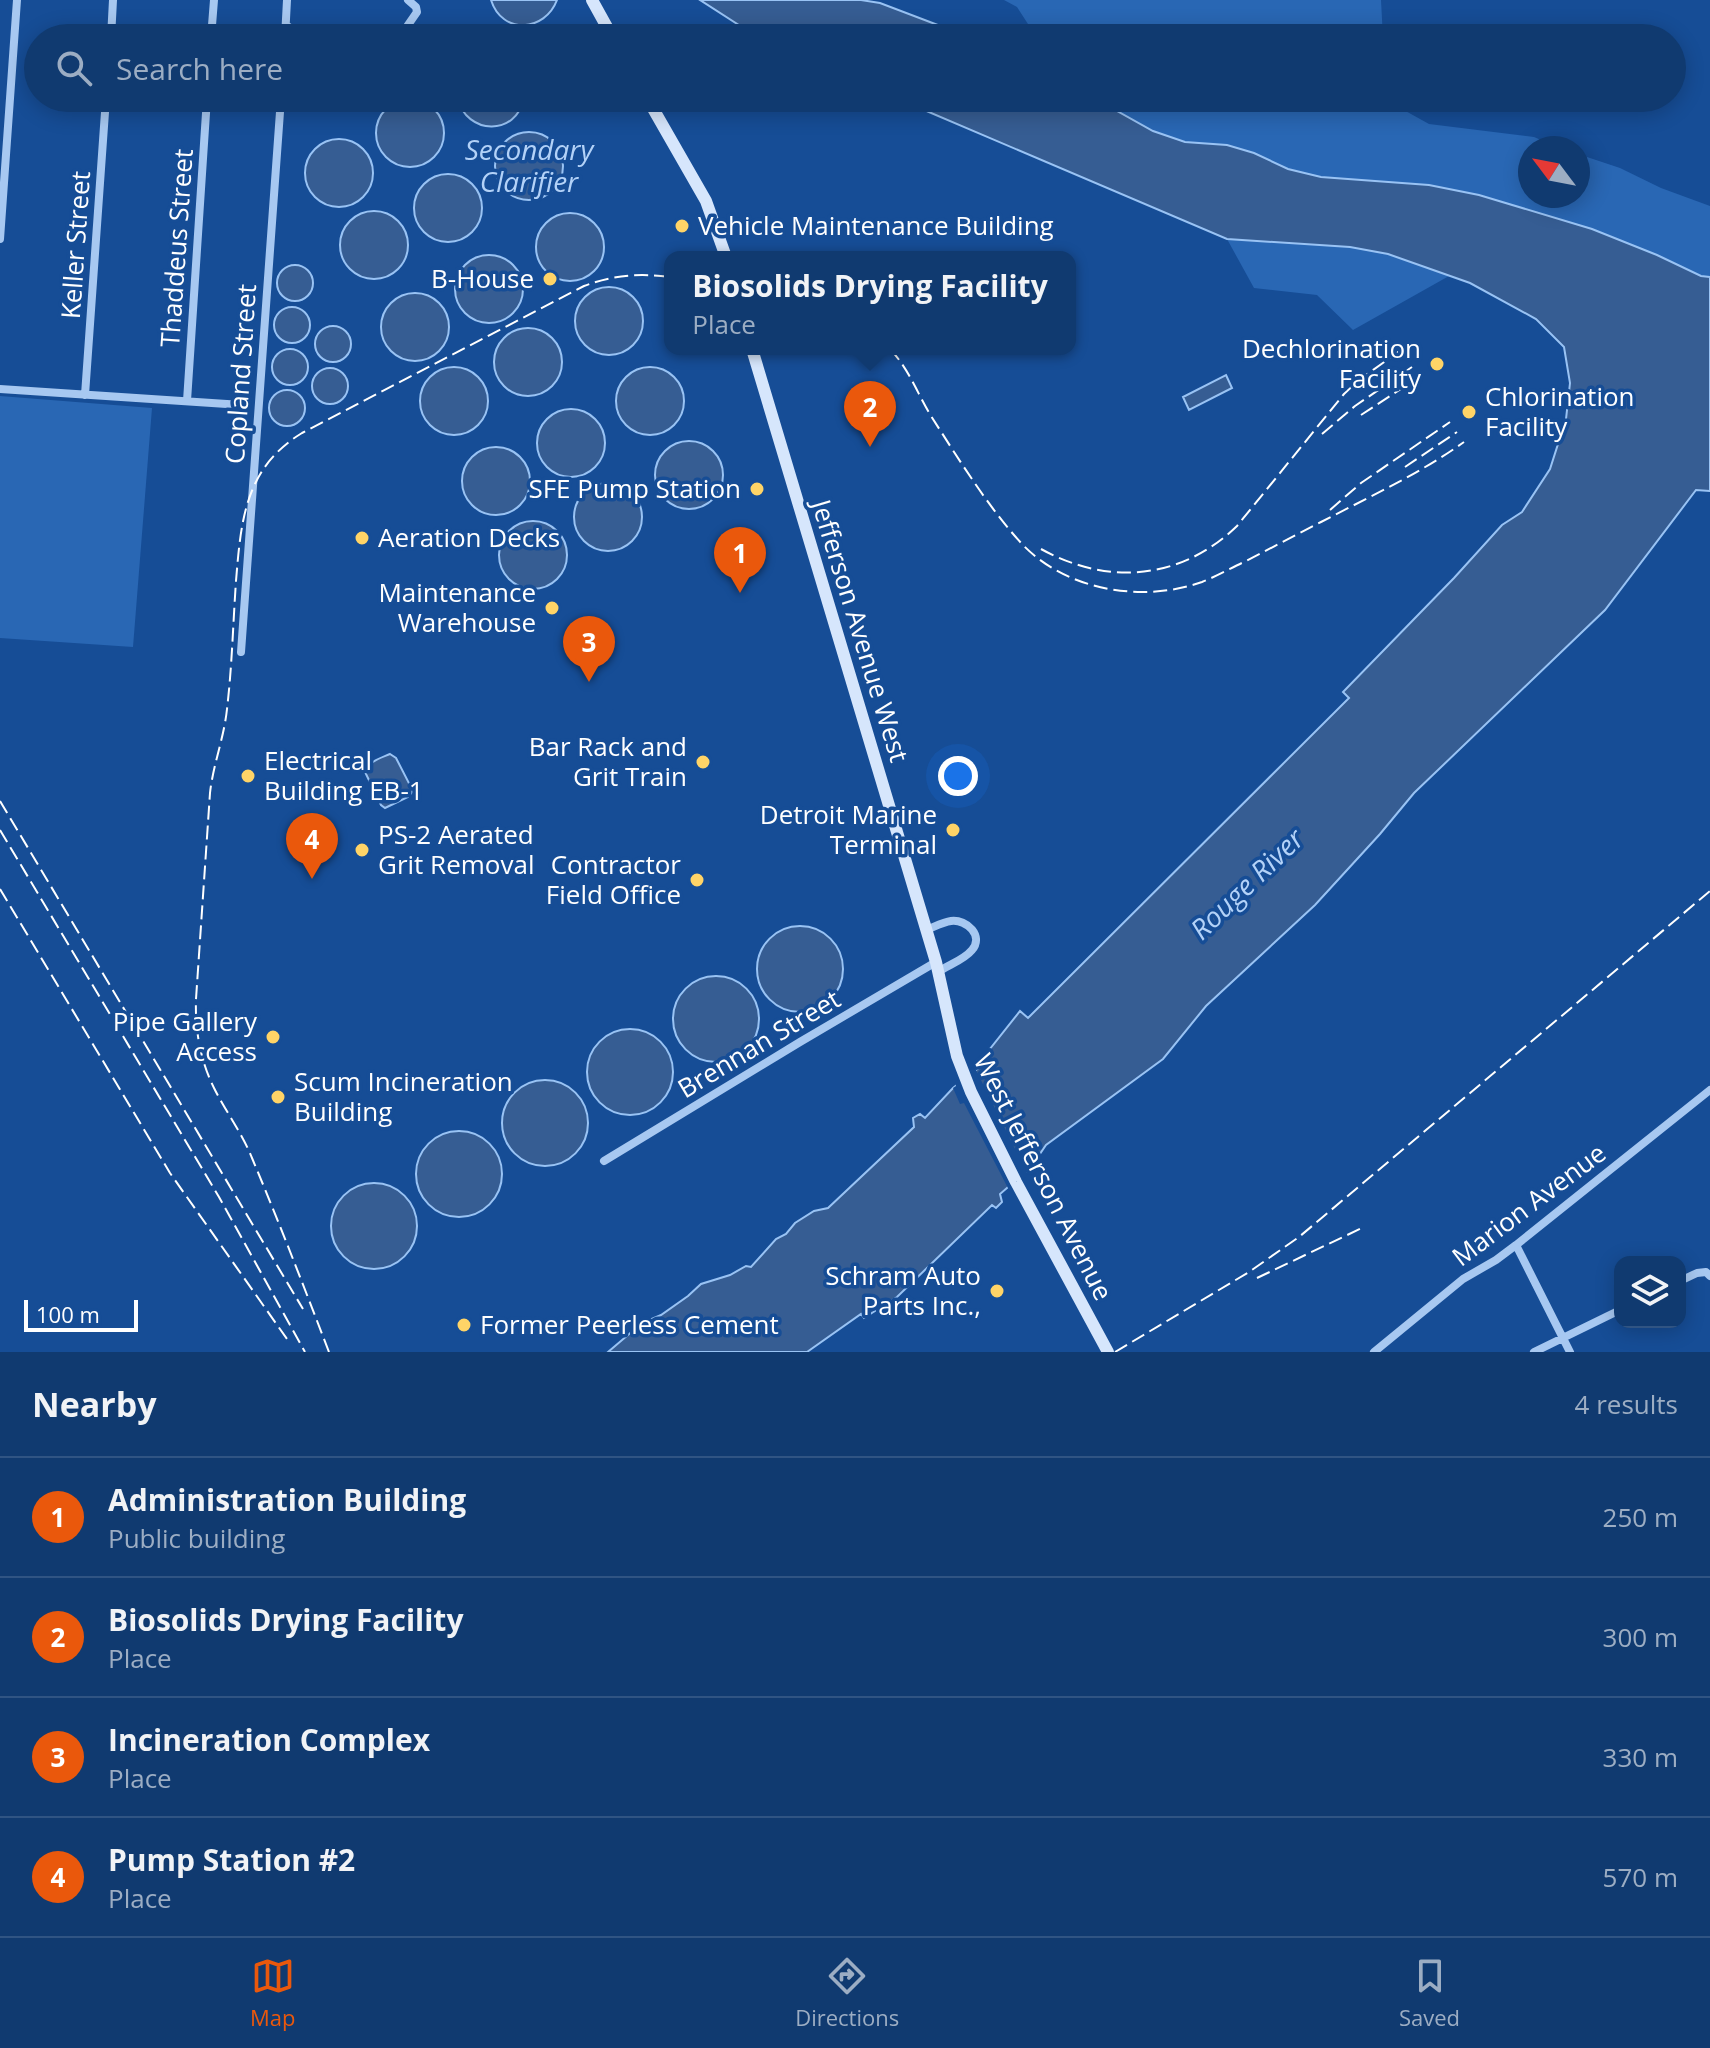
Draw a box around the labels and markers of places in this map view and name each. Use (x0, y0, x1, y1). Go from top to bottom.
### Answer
place label: Vehicle Maintenance Building (698, 207, 1054, 243)
marker: Vehicle Maintenance Building (673, 217, 691, 235)
place label: B-House (431, 260, 534, 296)
marker: B-House (541, 270, 559, 288)
place label: Dechlorination Facility (1242, 330, 1422, 396)
marker: Dechlorination Facility (1428, 355, 1446, 373)
place label: Chlorination Facility (1485, 378, 1635, 444)
pin: 2 (844, 381, 896, 447)
marker: Chlorination Facility (1460, 403, 1478, 421)
place label: SFE Pump Station (528, 470, 741, 506)
marker: SFE Pump Station (748, 480, 766, 498)
place label: Aeration Decks (378, 519, 560, 555)
pin: 1 (714, 527, 766, 593)
marker: Aeration Decks (353, 529, 371, 547)
place label: Maintenance Warehouse (378, 574, 536, 640)
marker: Maintenance Warehouse (543, 599, 561, 617)
pin: 3 (563, 616, 615, 682)
place label: Bar Rack and Grit Train (529, 728, 687, 794)
place label: Electrical Building EB-1 (264, 742, 424, 808)
marker: Bar Rack and Grit Train (694, 753, 712, 771)
marker: Electrical Building EB-1 (239, 767, 257, 785)
place label: Detroit Marine Terminal (760, 796, 937, 862)
pin: 4 (286, 813, 338, 879)
place label: PS-2 Aerated Grit Removal (378, 816, 534, 882)
marker: Detroit Marine Terminal (944, 821, 962, 839)
marker: PS-2 Aerated Grit Removal (353, 841, 371, 859)
place label: Contractor Field Office (546, 846, 681, 912)
marker: Contractor Field Office (688, 871, 706, 889)
place label: Pipe Gallery Access (113, 1003, 258, 1069)
marker: Pipe Gallery Access (264, 1028, 282, 1046)
place label: Scum Incineration Building (294, 1063, 513, 1129)
marker: Scum Incineration Building (269, 1088, 287, 1106)
place label: Schram Auto Parts Inc., (825, 1257, 981, 1323)
marker: Schram Auto Parts Inc., (988, 1282, 1006, 1300)
place label: Former Peerless Cement (480, 1306, 779, 1342)
marker: Former Peerless Cement (455, 1316, 473, 1334)

